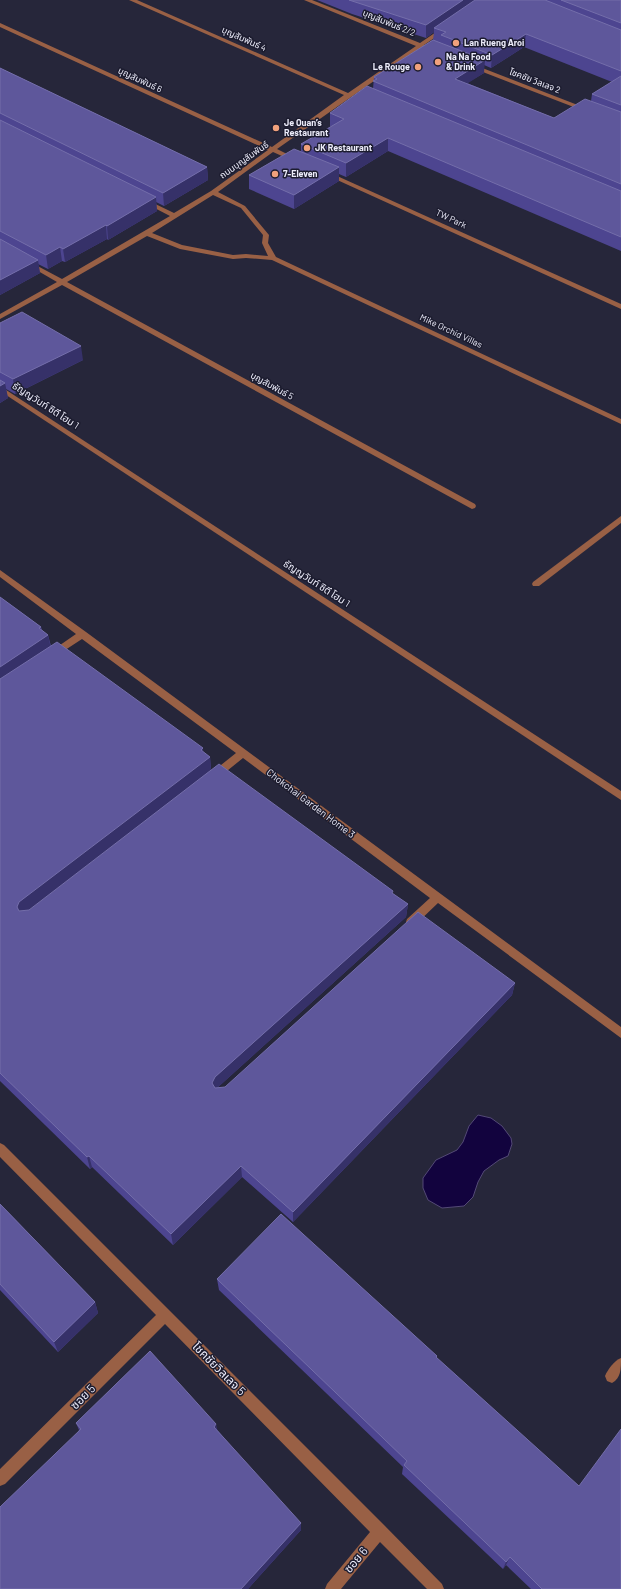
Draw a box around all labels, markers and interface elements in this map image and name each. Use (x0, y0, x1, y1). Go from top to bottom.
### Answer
street label: บุญสัมพันธ์ 2/2 (361, 7, 417, 38)
street label: บุญสัมพันธ์ 4 (220, 24, 268, 53)
place label: Lan Rueng Aroi (464, 37, 524, 48)
marker: Lan Rueng Aroi (451, 38, 461, 48)
place label: Na Na Food & Drink (446, 51, 491, 72)
marker: Na Na Food & Drink (433, 57, 443, 67)
place label: Le Rouge (373, 61, 410, 72)
marker: Le Rouge (413, 62, 423, 72)
street label: บุญสัมพันธ์ 6 (116, 65, 164, 95)
street label: โชคชัย วิลเลจ 2 (508, 66, 562, 95)
place label: Je Ouan’s Restaurant (284, 117, 329, 138)
marker: Je Ouan’s Restaurant (271, 123, 281, 133)
street label: ถนนบุญสัมพันธ์ (217, 139, 271, 181)
place label: JK Restaurant (315, 142, 373, 153)
marker: JK Restaurant (302, 143, 312, 153)
place label: 7-Eleven (283, 168, 318, 179)
marker: 7-Eleven (270, 169, 280, 179)
street label: TW Park (434, 207, 469, 231)
street label: Mike Orchid Villas (418, 311, 484, 350)
street label: บุญสัมพันธ์ 5 (249, 369, 296, 402)
street label: ธัญญวันท์ ซิตี โฮม 1 (10, 379, 82, 431)
street label: ธัญญวันท์ ซิตี โฮม 1 (281, 557, 353, 609)
street label: Chokchai Garden Home 3 (264, 766, 358, 840)
street label: โชคชัยวิลเลจ 5 (190, 1339, 249, 1398)
street label: ซอย 5 (67, 1381, 98, 1412)
street label: ซอย 6 (340, 1544, 370, 1575)

